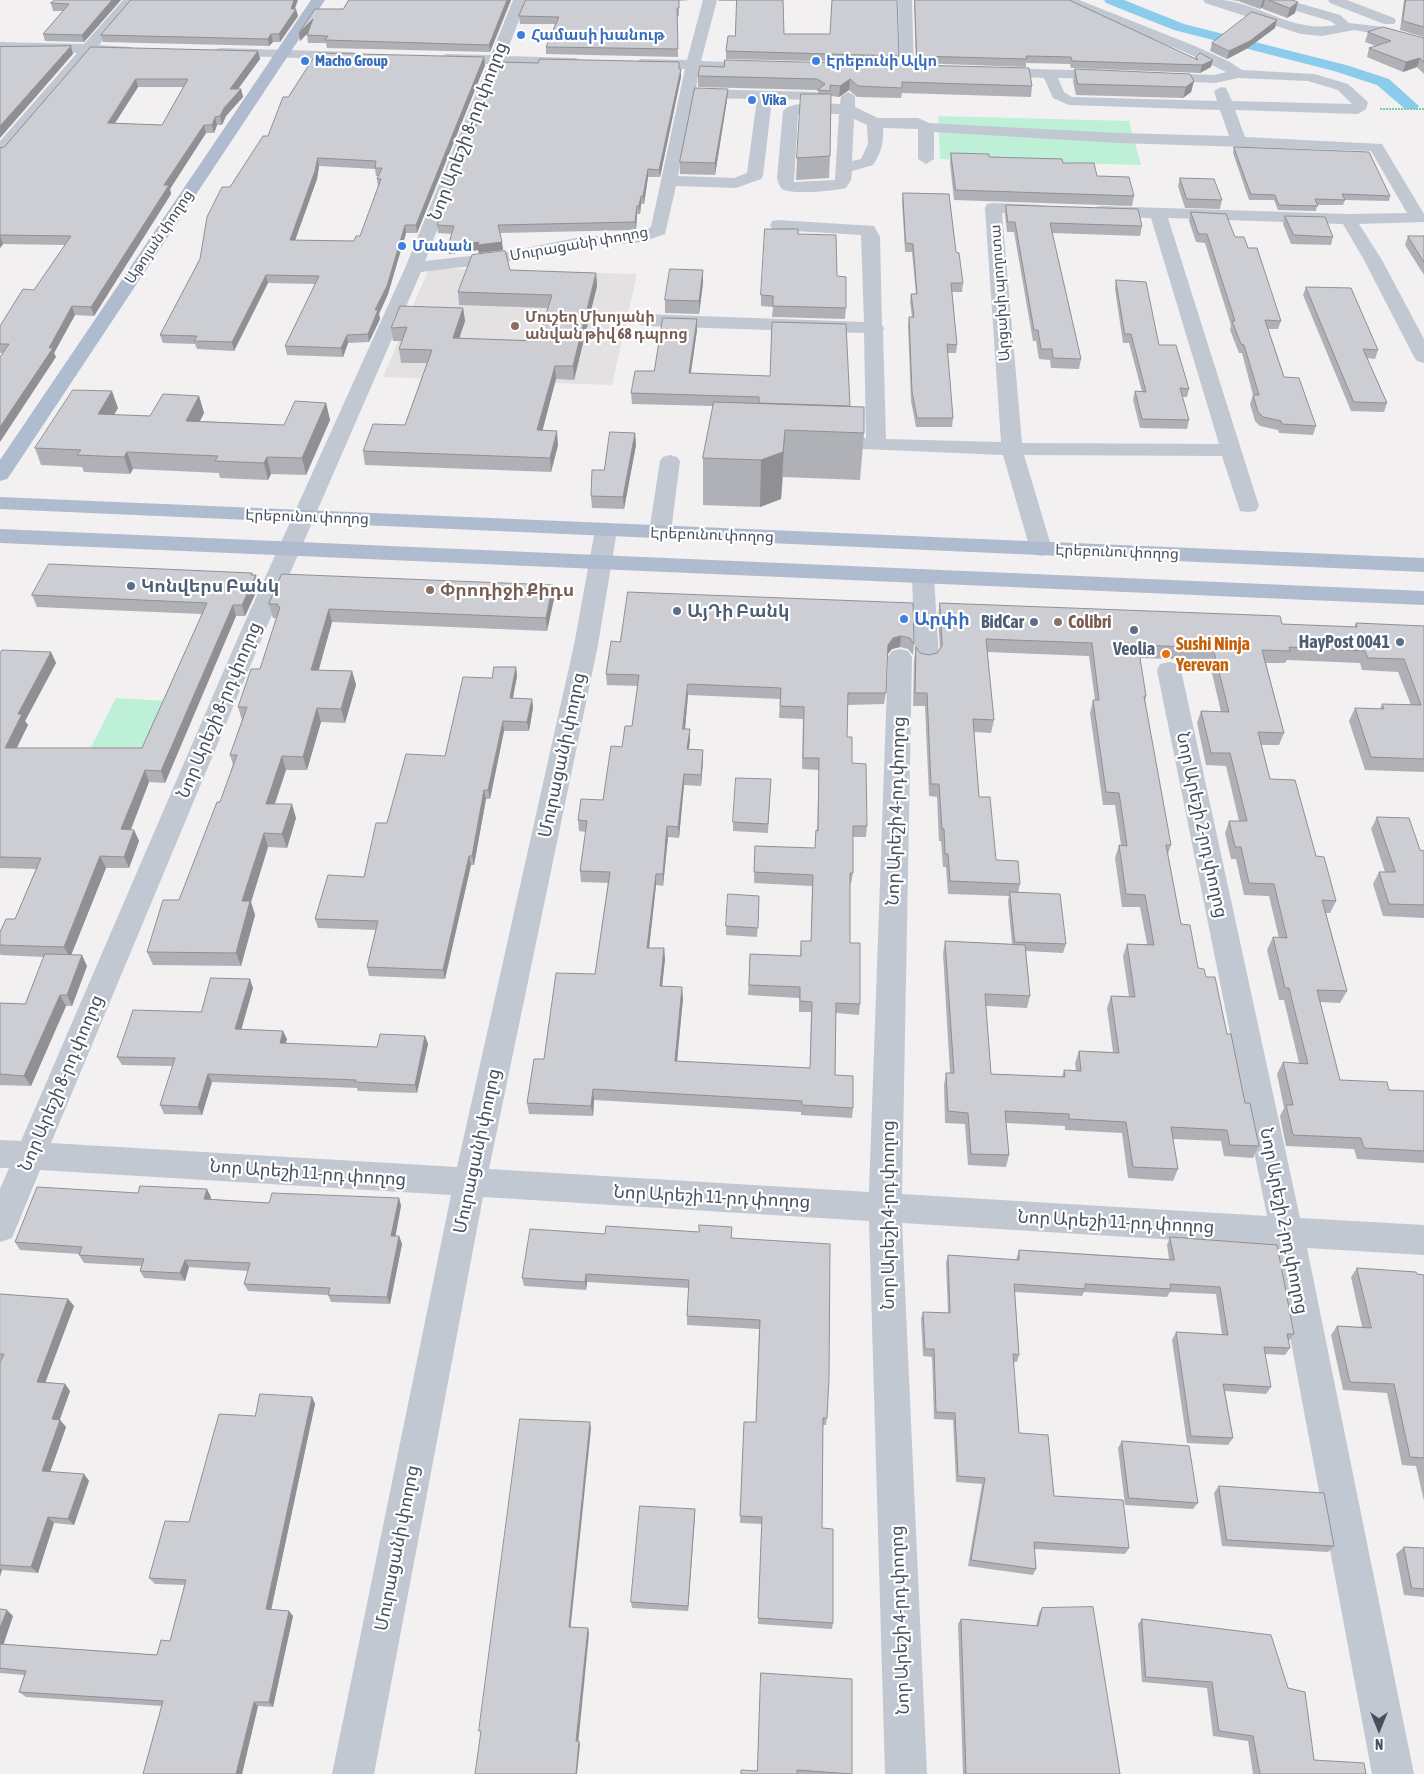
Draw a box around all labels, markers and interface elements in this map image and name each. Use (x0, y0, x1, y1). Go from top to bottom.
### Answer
place label: Համասի խանութ (531, 26, 665, 44)
marker: Համասի խանութ (515, 29, 527, 41)
street label: Նոր Արեշի 8-րդ փողոց (424, 39, 512, 223)
place label: Macho Group (315, 52, 388, 70)
place label: Էրեբունի Ալկո (826, 52, 937, 70)
marker: Macho Group (299, 55, 311, 67)
marker: Էրեբունի Ալկո (810, 55, 822, 67)
place label: Vika (762, 91, 786, 109)
marker: Vika (746, 94, 758, 106)
street label: Աթոյան փողոց (121, 186, 197, 288)
street label: Մուրացանի փողոց (508, 223, 650, 265)
street label: Արցախի պողոտա (986, 224, 1014, 362)
place label: Մանան (412, 237, 472, 255)
marker: Մանան (396, 240, 408, 252)
place label: Մուշեղ Մխոյանի անվան թիվ 68 դպրոց (525, 308, 688, 343)
marker: Մուշեղ Մխոյանի անվան թիվ 68 դպրոց (509, 320, 521, 332)
street label: Էրեբունու փողոց (245, 506, 369, 528)
street label: Էրեբունու փողոց (650, 524, 774, 546)
street label: Էրեբունու փողոց (1055, 541, 1179, 563)
place label: Կոնվերս Բանկ (141, 575, 279, 597)
place label: Փրոդիջի Քիդս (440, 579, 574, 601)
marker: Կոնվերս Բանկ (125, 580, 137, 592)
marker: Փրոդիջի Քիդս (424, 584, 436, 596)
place label: ԱյԴի Բանկ (687, 600, 789, 622)
marker: ԱյԴի Բանկ (671, 605, 683, 617)
place label: Արփի (914, 608, 970, 630)
place label: BidCar (981, 611, 1024, 633)
place label: Colibri (1068, 611, 1111, 633)
marker: Արփի (898, 613, 910, 625)
marker: BidCar (1028, 616, 1040, 628)
marker: Colibri (1052, 616, 1064, 628)
street label: Նոր Արեշի 8-րդ փողոց (172, 619, 266, 801)
marker: Veolia (1128, 624, 1140, 636)
place label: HayPost 0041 (1299, 631, 1390, 653)
place label: Sushi Ninja Yerevan (1176, 633, 1250, 676)
marker: HayPost 0041 (1394, 636, 1406, 648)
place label: Veolia (1113, 638, 1155, 660)
marker: Sushi Ninja Yerevan (1160, 648, 1172, 660)
street label: Մուրացանի փողոց (534, 670, 590, 840)
street label: Նոր Արեշի 4-րդ փողոց (882, 716, 910, 906)
street label: Նոր Արեշի 2-րդ փողոց (1172, 730, 1232, 920)
street label: Նոր Արեշի 8-րդ փողոց (14, 992, 108, 1174)
street label: Մուրացանի փողոց (449, 1066, 505, 1236)
street label: Նոր Արեշի 4-րդ փողոց (877, 1120, 899, 1310)
street label: Նոր Արեշի 2-րդ փողոց (1255, 1126, 1313, 1316)
street label: Նոր Արեշի 11-րդ փողոց (209, 1155, 407, 1191)
street label: Նոր Արեշի 11-րդ փողոց (613, 1181, 811, 1213)
street label: Նոր Արեշի 11-րդ փողոց (1017, 1206, 1215, 1238)
street label: Մուրացանի փողոց (370, 1463, 424, 1633)
street label: Նոր Արեշի 4-րդ փողոց (886, 1525, 914, 1715)
north arrow (1354, 1704, 1404, 1754)
text: N (1375, 1736, 1383, 1752)

